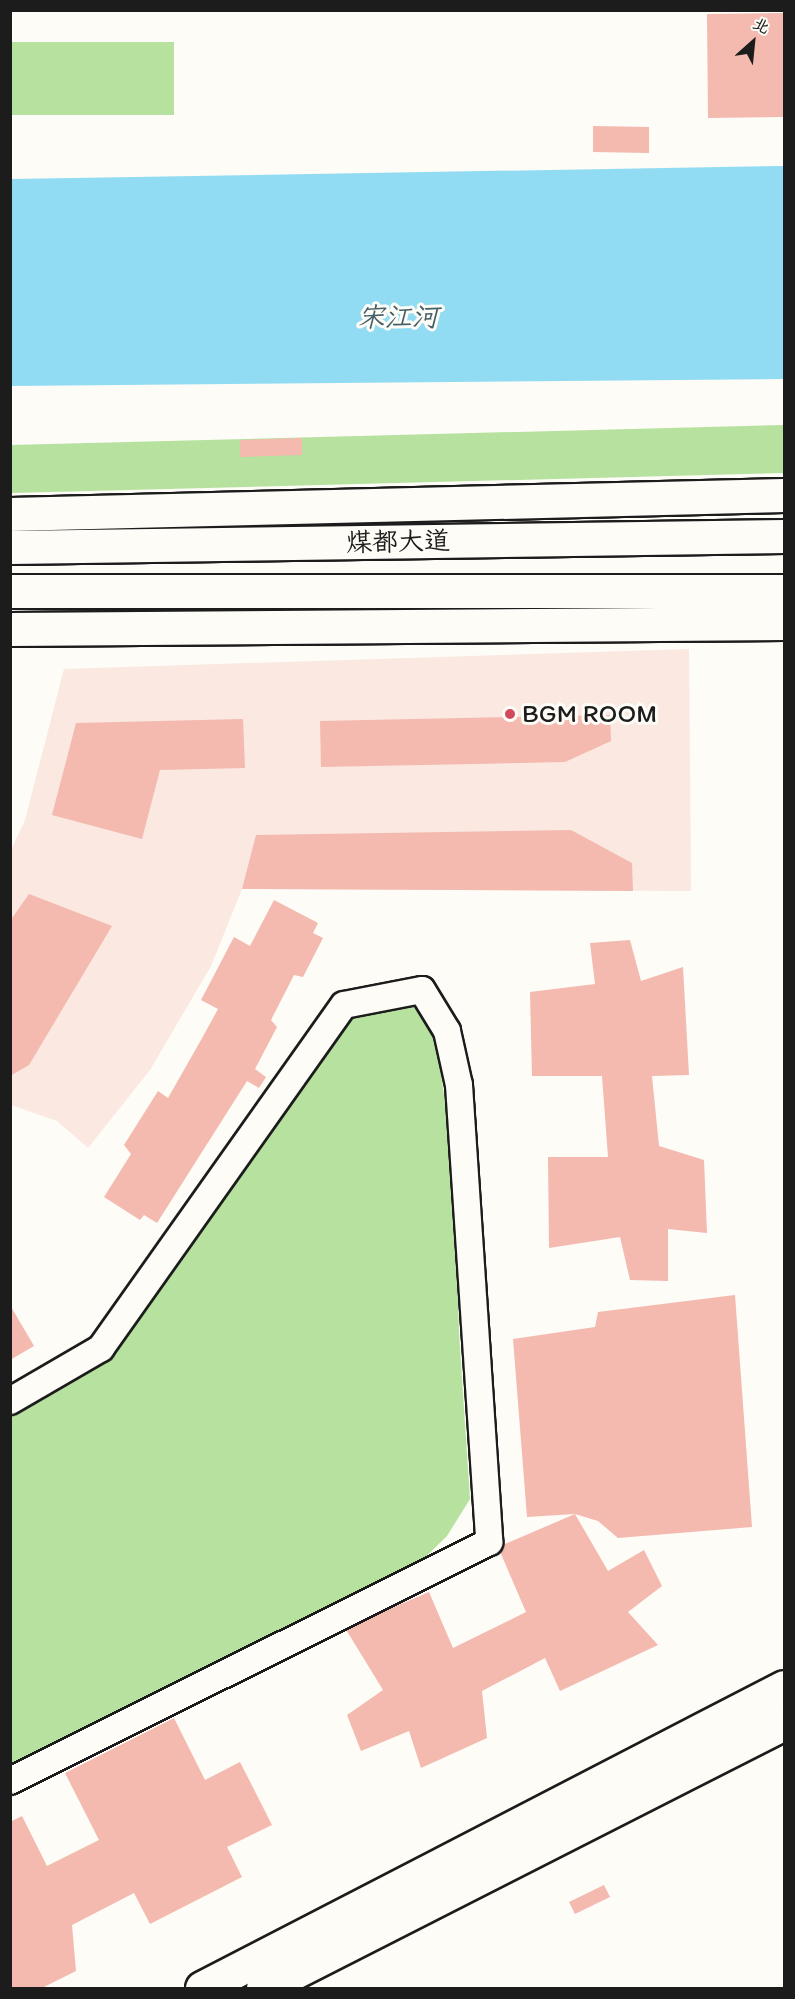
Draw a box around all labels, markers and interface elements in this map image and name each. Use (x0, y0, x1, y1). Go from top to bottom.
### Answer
north arrow (723, 12, 783, 72)
text: 北 (750, 13, 773, 38)
water label: 宋江河 (358, 301, 438, 333)
street label: 煤都大道 (346, 525, 450, 559)
place label: BGM ROOM (522, 698, 657, 730)
marker: BGM ROOM (503, 707, 517, 721)

